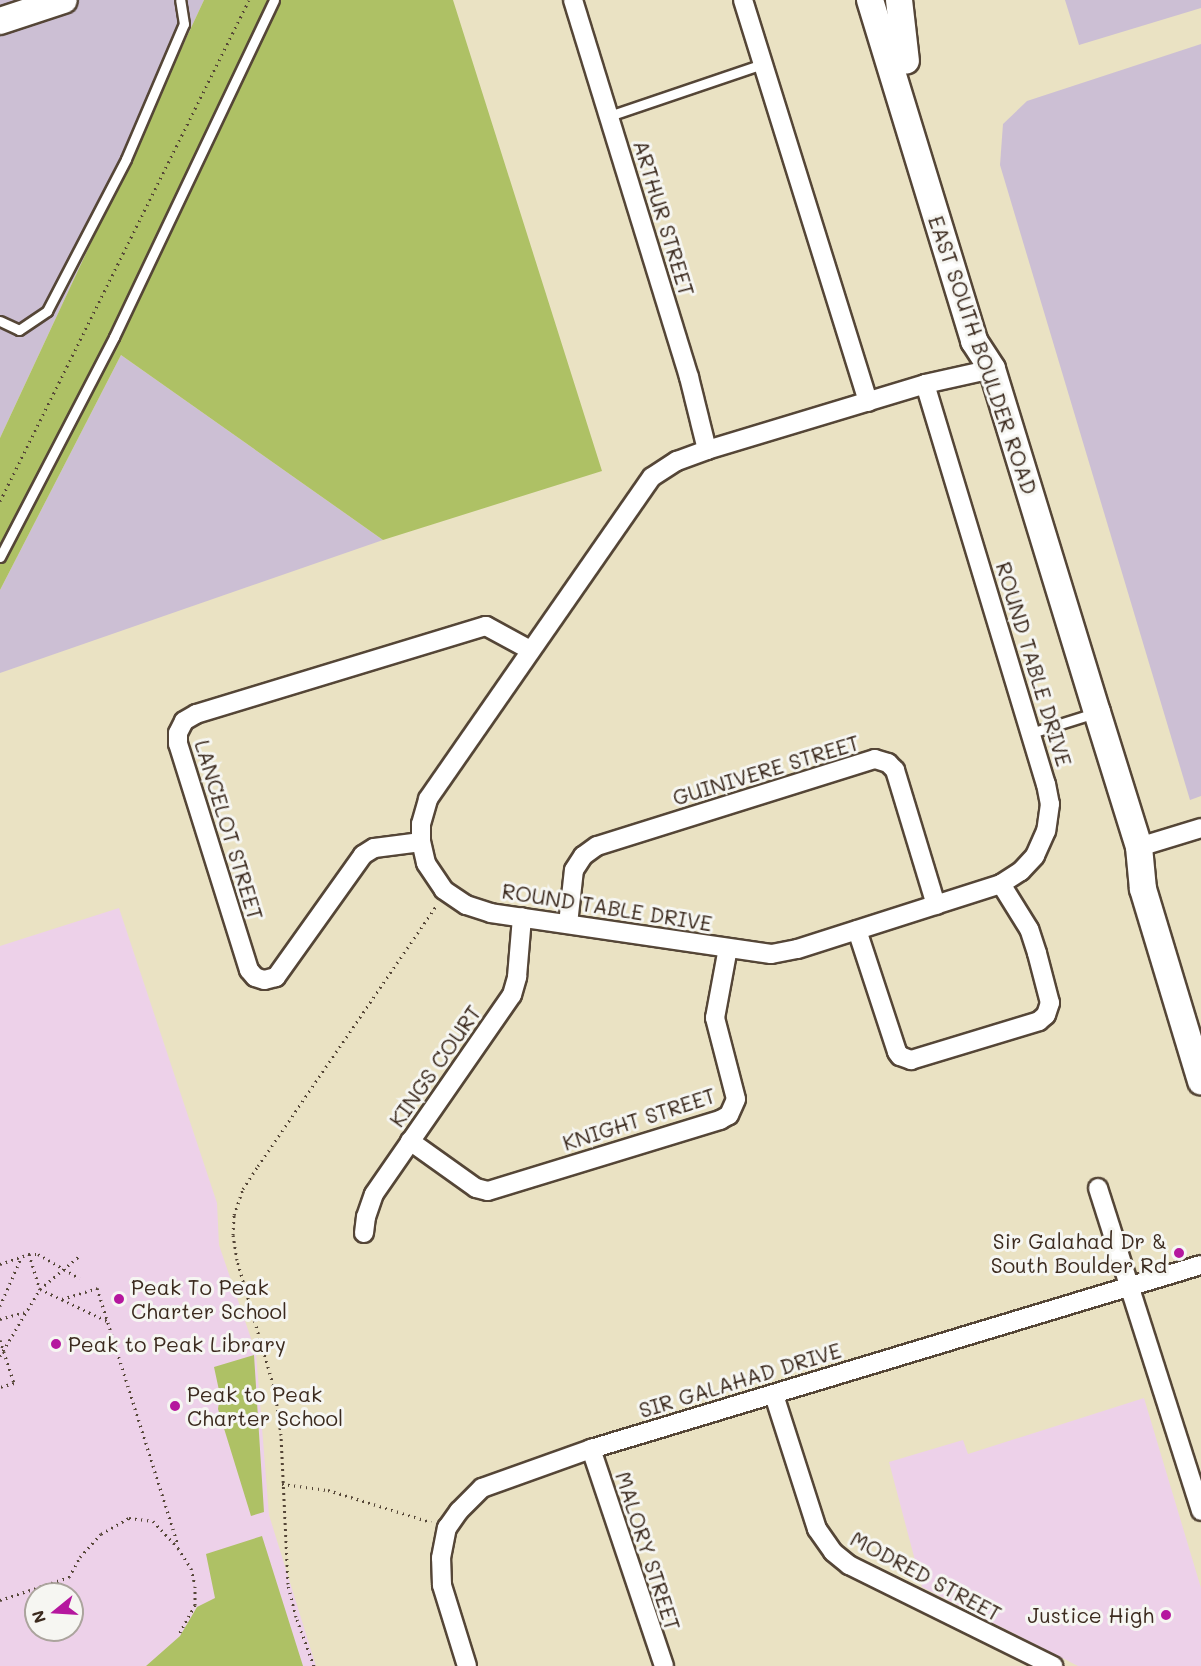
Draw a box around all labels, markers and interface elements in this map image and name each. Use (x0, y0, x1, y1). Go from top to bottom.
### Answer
street label: ARTHUR STREET (628, 137, 700, 299)
street label: EAST SOUTH BOULDER ROAD (923, 212, 1043, 498)
street label: ROUND TABLE DRIVE (991, 559, 1077, 769)
street label: GUINIVERE STREET (670, 730, 862, 810)
street label: LANCELOT STREET (190, 737, 268, 923)
street label: ROUND TABLE DRIVE (500, 878, 714, 936)
street label: KINGS COURT (384, 1000, 486, 1132)
street label: KNIGHT STREET (559, 1082, 719, 1156)
place label: Sir Galahad Dr & South Boulder Rd (991, 1228, 1167, 1278)
marker: Sir Galahad Dr & South Boulder Rd (1172, 1246, 1186, 1260)
place label: Peak To Peak Charter School (131, 1274, 287, 1324)
marker: Peak To Peak Charter School (112, 1292, 126, 1306)
place label: Peak to Peak Library (68, 1331, 286, 1357)
marker: Peak to Peak Library (49, 1337, 63, 1351)
street label: SIR GALAHAD DRIVE (636, 1337, 844, 1423)
place label: Peak to Peak Charter School (187, 1381, 343, 1431)
marker: Peak to Peak Charter School (168, 1399, 182, 1413)
street label: MALORY STREET (610, 1468, 686, 1634)
street label: MODRED STREET (846, 1526, 1006, 1626)
north arrow (24, 1582, 84, 1642)
place label: Justice High (1028, 1602, 1154, 1628)
text: N (26, 1608, 50, 1626)
marker: Justice High (1159, 1608, 1173, 1622)

